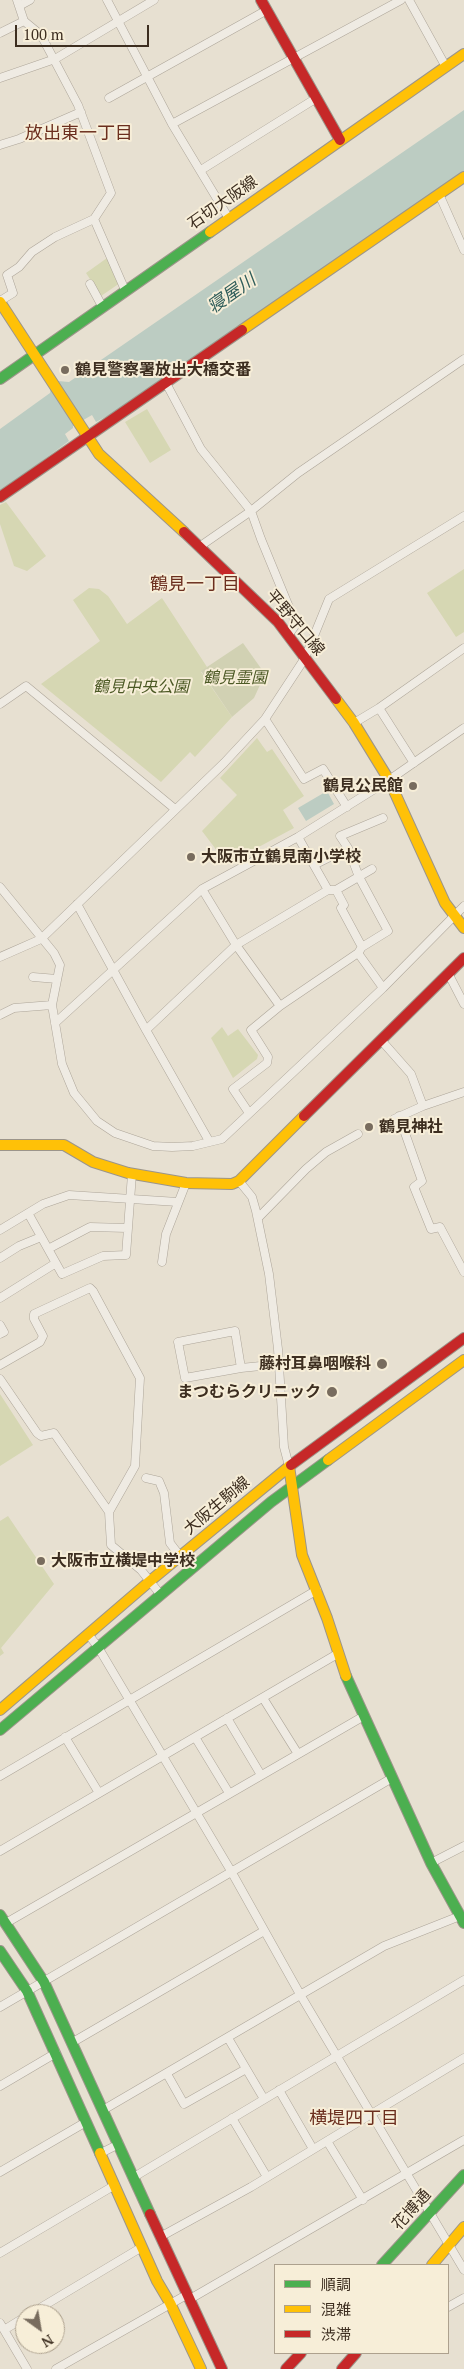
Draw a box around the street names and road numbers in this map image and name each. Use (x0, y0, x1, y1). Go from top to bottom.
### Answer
street label: 石切大阪線 (185, 172, 261, 234)
street label: 平野守口線 (262, 586, 328, 660)
street label: 大阪生駒線 (180, 1473, 254, 1539)
street label: 花博通 (389, 2186, 435, 2234)

